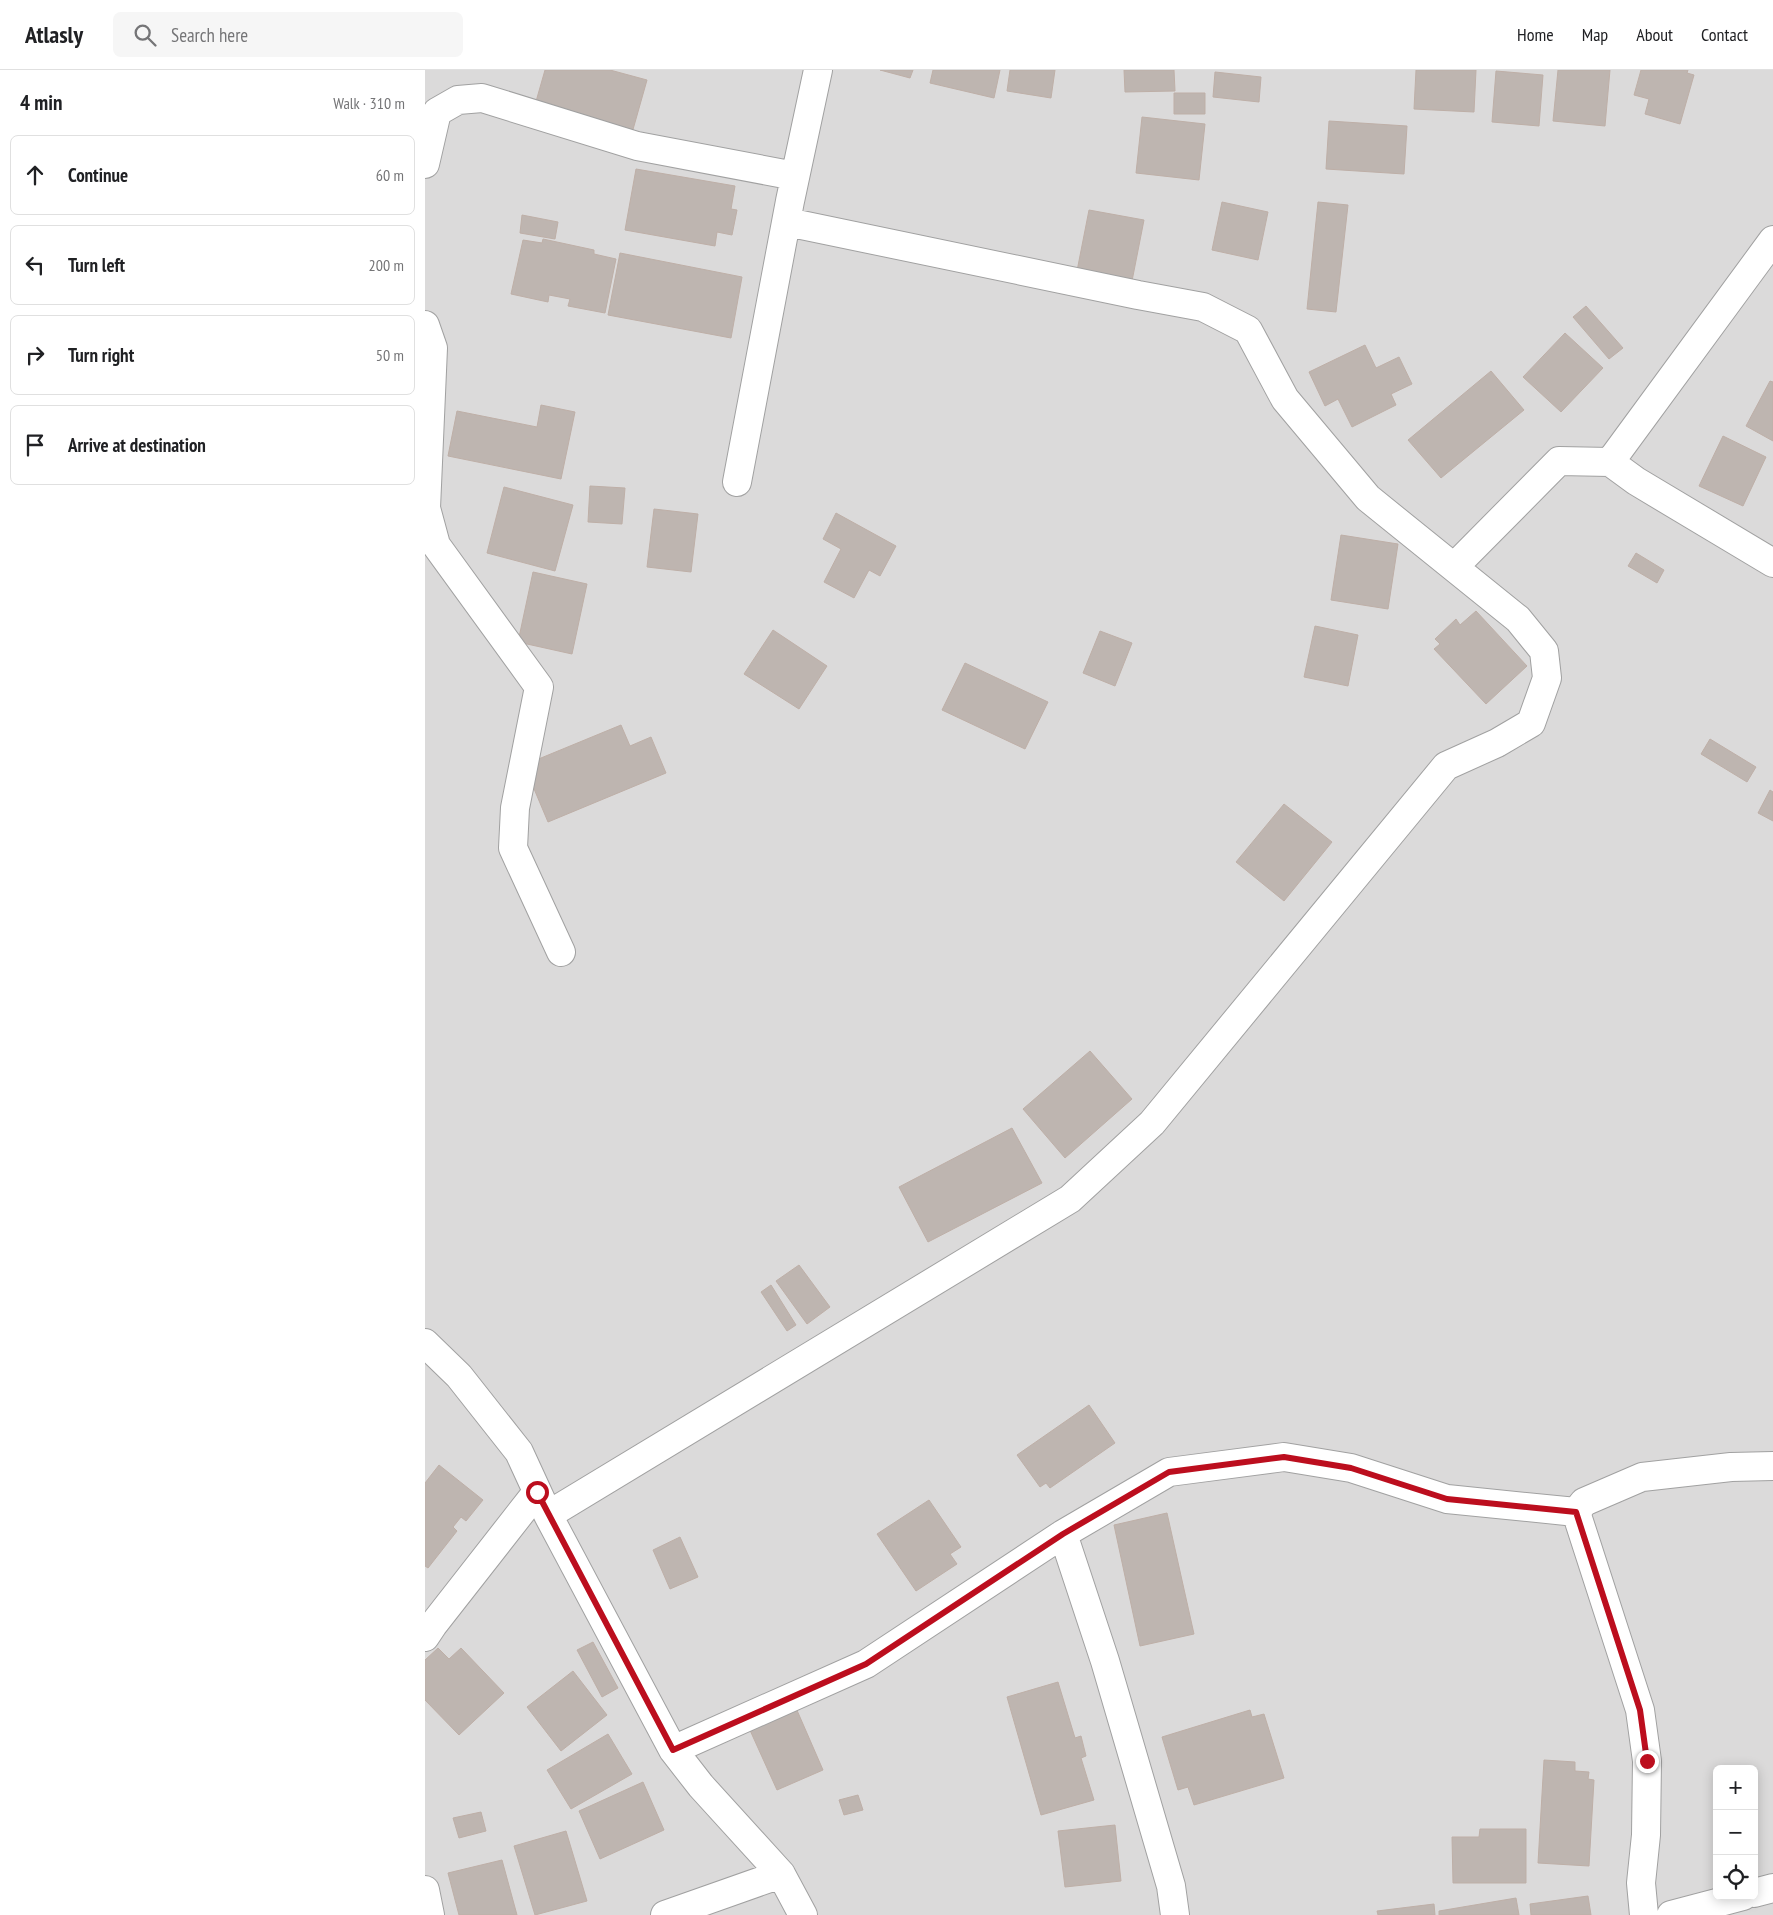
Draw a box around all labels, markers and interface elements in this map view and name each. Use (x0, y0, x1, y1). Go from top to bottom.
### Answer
search box (113, 12, 463, 57)
text: Atlasly (25, 19, 83, 50)
icon: search (131, 21, 159, 49)
text: Search here (171, 23, 248, 47)
text: Home (1517, 23, 1554, 46)
text: Map (1582, 23, 1608, 46)
text: About (1636, 23, 1673, 46)
text: Contact (1701, 23, 1748, 46)
text: 4 min (20, 89, 62, 116)
text: Walk · 310 m (333, 93, 405, 113)
icon: ahead (21, 161, 49, 189)
text: Continue (68, 163, 128, 187)
text: 60 m (376, 165, 404, 185)
icon: left (21, 251, 49, 279)
text: Turn left (68, 253, 125, 277)
text: 200 m (369, 255, 404, 275)
icon: right (21, 341, 49, 369)
text: Turn right (68, 343, 134, 367)
text: 50 m (376, 345, 404, 365)
icon: arrive (21, 431, 49, 459)
text: Arrive at destination (68, 433, 206, 457)
route start (526, 1481, 549, 1504)
route end (1636, 1750, 1659, 1773)
map controls (1713, 1765, 1758, 1900)
button: + (1713, 1765, 1758, 1810)
button: − (1713, 1810, 1758, 1855)
button: locate (1713, 1855, 1758, 1900)

